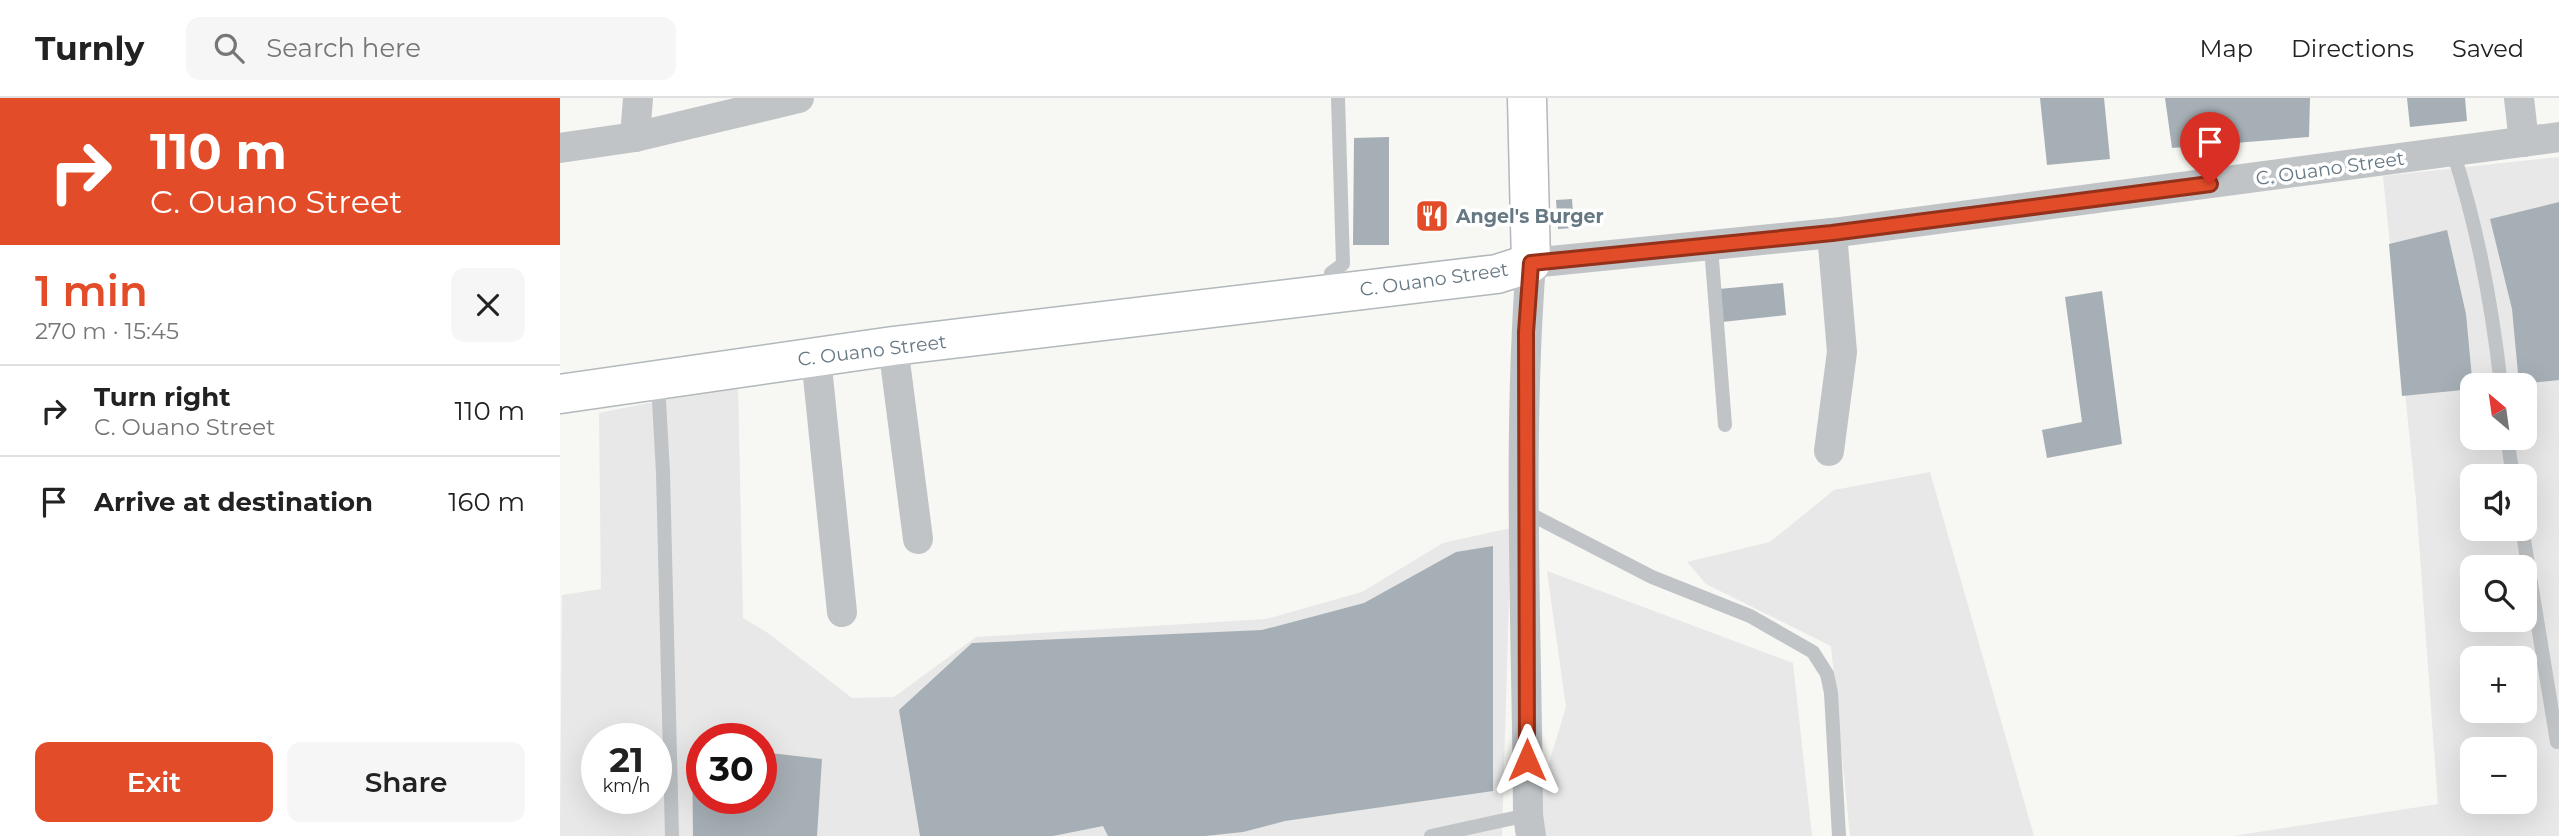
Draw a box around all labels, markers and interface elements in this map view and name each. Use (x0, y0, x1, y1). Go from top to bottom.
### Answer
search box (186, 17, 676, 80)
text: Turnly (35, 28, 144, 68)
icon: search (210, 29, 248, 67)
text: Search here (266, 32, 421, 64)
text: Map (2200, 34, 2253, 63)
text: Directions (2291, 34, 2414, 63)
text: Saved (2452, 34, 2524, 63)
pin (2180, 112, 2240, 184)
text: 110 m (150, 122, 287, 181)
icon: arrive (2191, 123, 2229, 161)
icon: right (35, 126, 126, 217)
street label: C. Ouano Street (2254, 147, 2406, 190)
text: C. Ouano Street (150, 182, 402, 221)
restaurant icon: Angel's Burger (1413, 197, 1451, 235)
place label: Angel's Burger (1455, 205, 1604, 228)
street label: C. Ouano Street (1358, 258, 1510, 301)
text: 1 min (35, 265, 148, 317)
button: close (451, 268, 525, 342)
text: 270 m · 15:45 (35, 317, 179, 345)
street label: C. Ouano Street (796, 330, 948, 371)
north arrow (2460, 373, 2538, 450)
map controls (2460, 373, 2537, 814)
text: Turn right (94, 381, 230, 413)
icon: right (35, 392, 73, 430)
text: 110 m (455, 395, 525, 427)
text: C. Ouano Street (94, 413, 275, 441)
button: sound (2460, 464, 2537, 541)
icon: arrive (35, 483, 73, 521)
text: Arrive at destination (94, 486, 373, 518)
text: 160 m (448, 486, 525, 518)
button: search (2460, 555, 2537, 632)
button: + (2460, 646, 2537, 723)
speed limit sign: 30 (686, 723, 777, 814)
position arrow (1490, 723, 1564, 797)
button: − (2460, 737, 2537, 814)
text: 21 (609, 738, 644, 781)
button: Exit (35, 742, 273, 822)
button: Share (287, 742, 525, 822)
text: km/h (602, 775, 651, 797)

